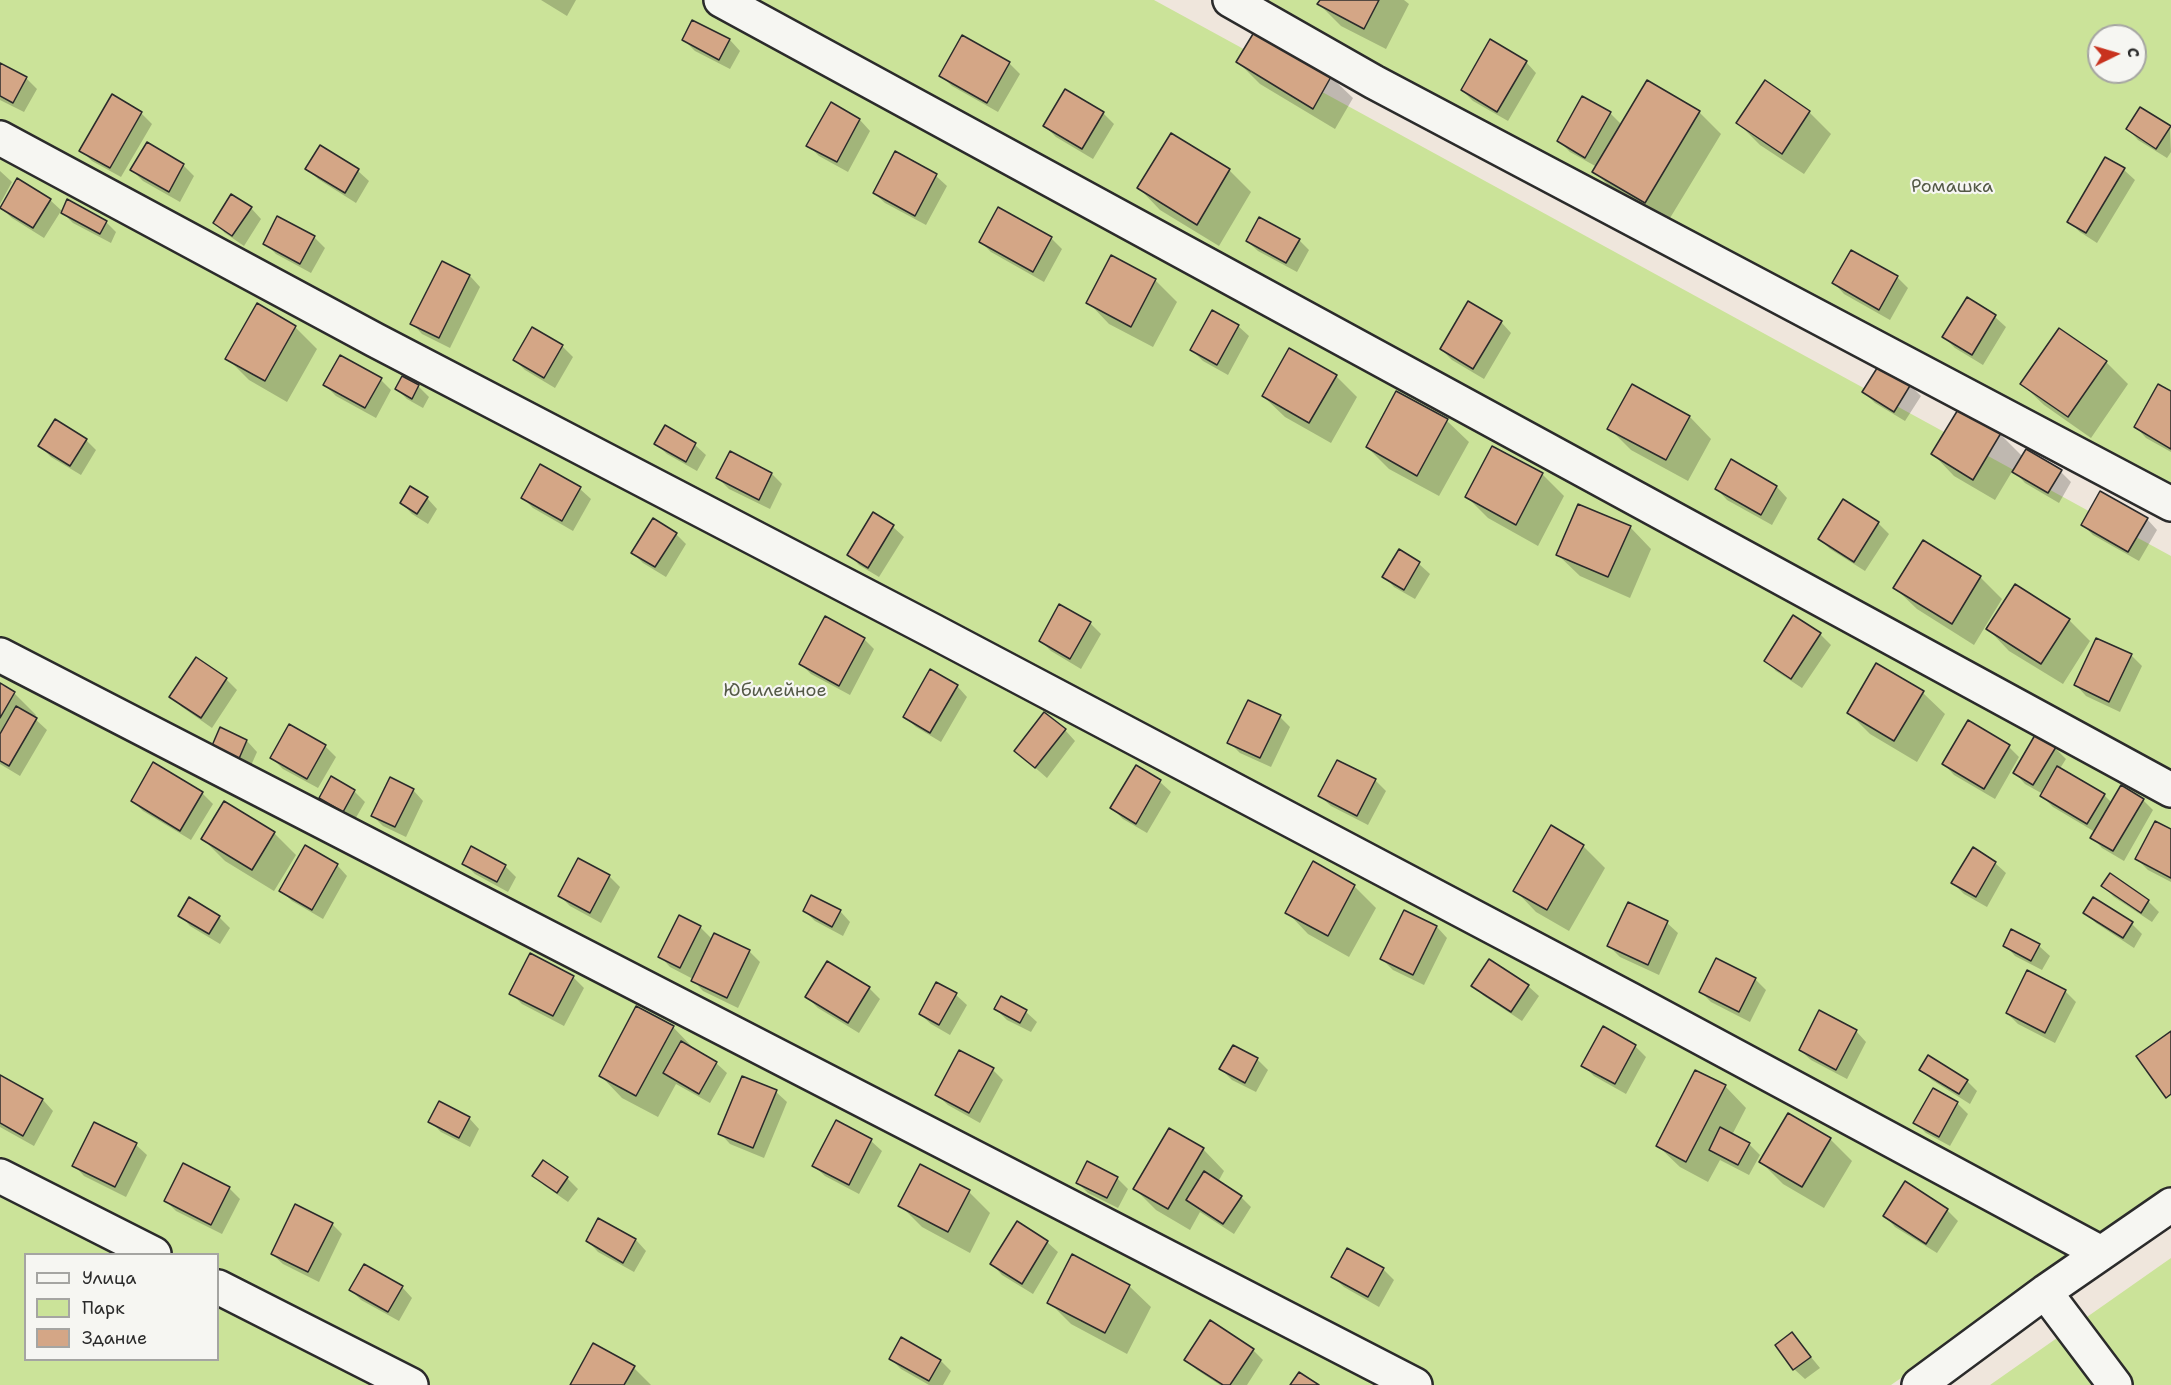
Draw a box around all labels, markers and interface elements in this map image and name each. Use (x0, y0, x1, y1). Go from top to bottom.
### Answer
north arrow (2087, 24, 2147, 84)
text: С (2123, 47, 2144, 58)
park label: Ромашка (1911, 176, 1993, 198)
park label: Юбилейное (723, 680, 827, 702)
legend (24, 1253, 219, 1361)
text: Улица (82, 1266, 136, 1290)
text: Парк (82, 1296, 125, 1320)
text: Здание (82, 1326, 147, 1350)

